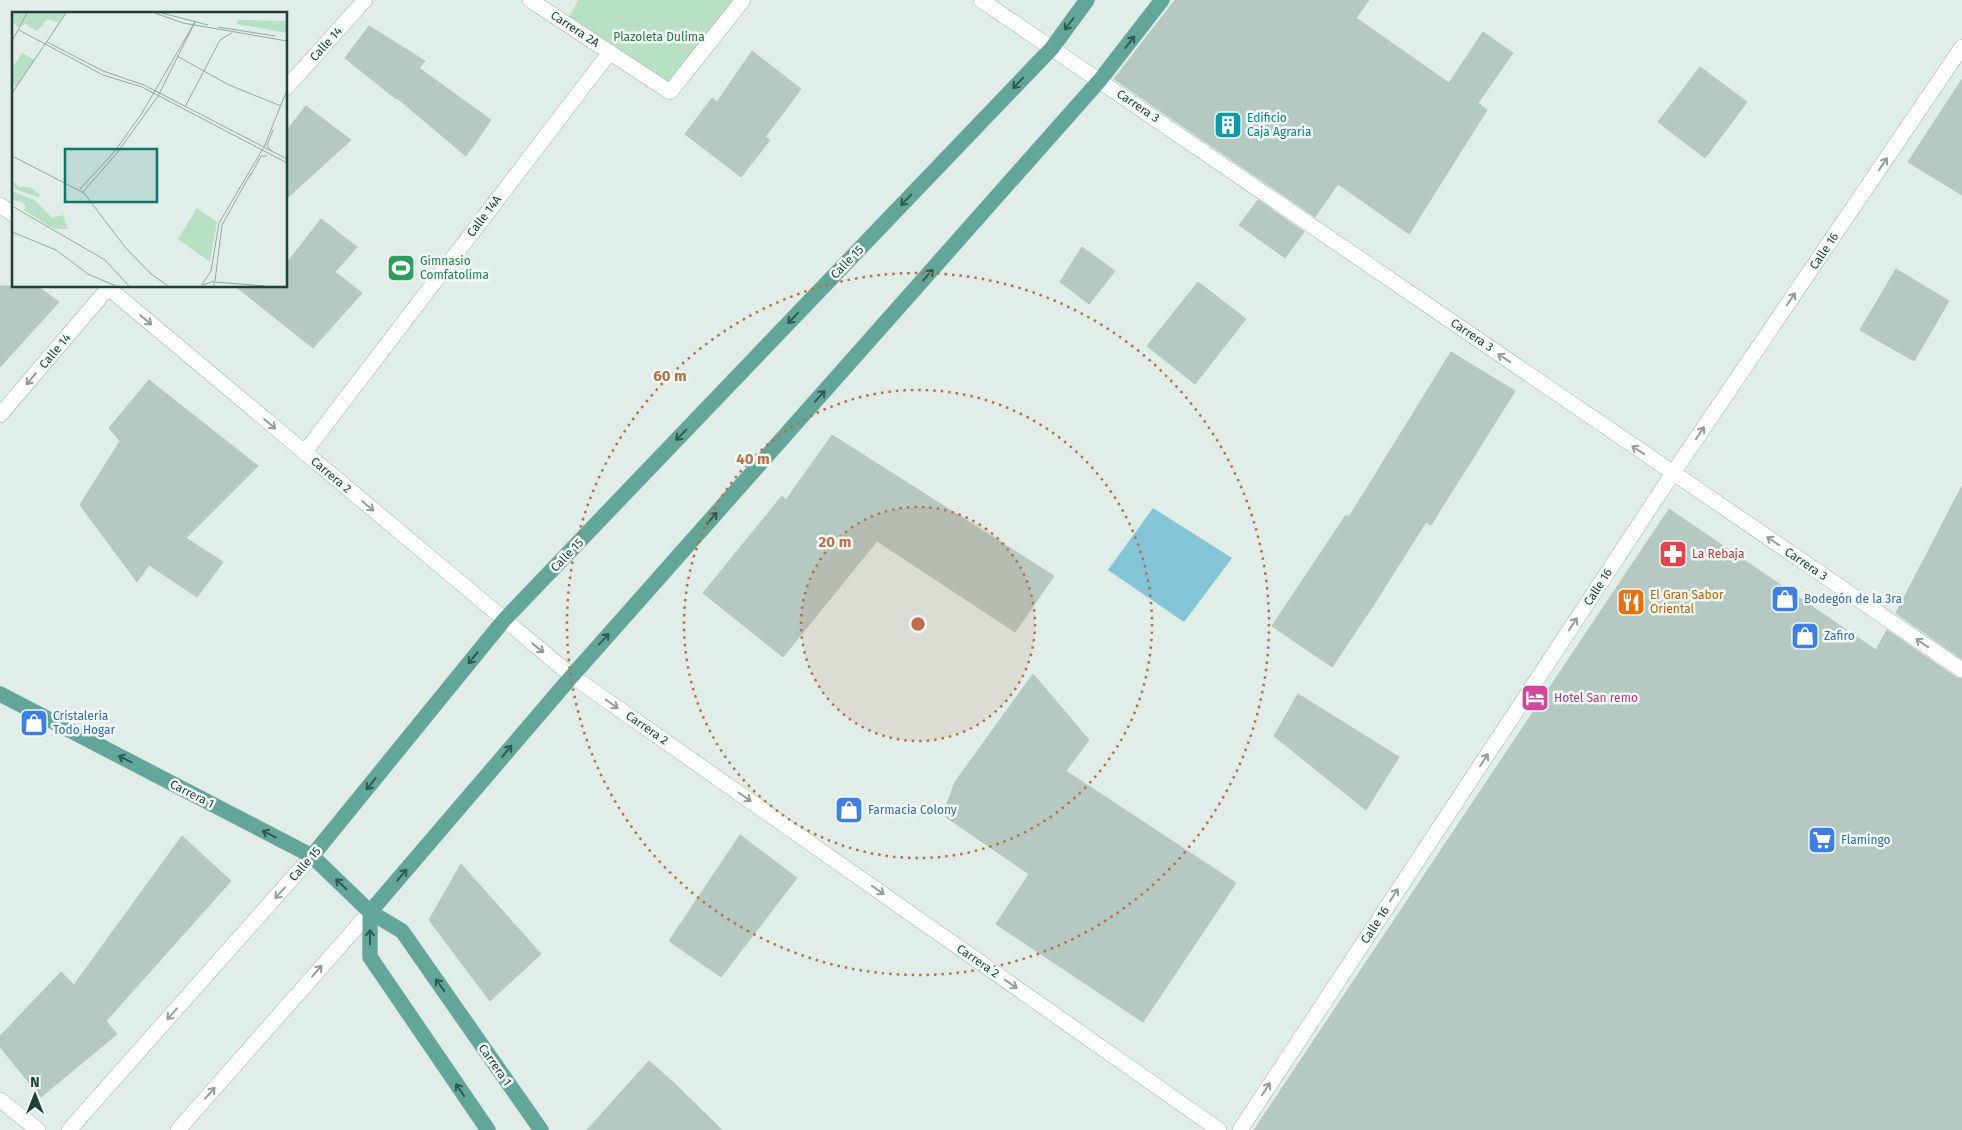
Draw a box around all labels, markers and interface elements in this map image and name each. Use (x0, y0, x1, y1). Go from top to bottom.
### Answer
street label: Carrera 2A (548, 8, 602, 50)
inset map (12, 12, 288, 288)
one-way arrow (1064, 17, 1075, 30)
street label: Calle 14 (307, 24, 345, 64)
park label: Plazoleta Dulima (613, 30, 705, 44)
one-way arrow (1125, 35, 1135, 49)
one-way arrow (1012, 77, 1024, 89)
street label: Carrera 3 (1114, 87, 1162, 125)
building icon: Edificio Caja Agraria (1213, 110, 1243, 140)
place label: Edificio Caja Agraria (1247, 111, 1311, 139)
one-way arrow (1878, 158, 1888, 172)
street label: Calle 14A (464, 192, 504, 239)
one-way arrow (900, 194, 912, 206)
street label: Calle 16 (1807, 230, 1841, 272)
street label: Calle 15 (828, 242, 866, 282)
sports icon: Gimnasio Comfatolima (386, 253, 416, 283)
place label: Gimnasio Comfatolima (420, 254, 489, 282)
one-way arrow (922, 268, 934, 281)
one-way arrow (1786, 292, 1796, 306)
one-way arrow (787, 312, 799, 324)
one-way arrow (139, 314, 152, 325)
street label: Carrera 3 (1448, 316, 1496, 354)
street label: Calle 14 (36, 330, 74, 371)
one-way arrow (1498, 353, 1512, 363)
text: 60 m (653, 367, 687, 385)
one-way arrow (26, 372, 37, 385)
one-way arrow (814, 390, 826, 403)
one-way arrow (263, 419, 276, 430)
one-way arrow (1695, 426, 1705, 440)
one-way arrow (675, 429, 687, 442)
one-way arrow (1632, 445, 1646, 455)
text: 40 m (736, 450, 770, 468)
street label: Carrera 2 (308, 454, 354, 496)
one-way arrow (361, 501, 374, 512)
one-way arrow (706, 511, 718, 524)
text: 20 m (819, 533, 851, 551)
street label: Calle 15 (548, 535, 586, 575)
one-way arrow (1766, 536, 1780, 546)
pharmacy icon: La Rebaja (1658, 539, 1688, 569)
street label: Carrera 3 (1782, 545, 1830, 583)
place label: La Rebaja (1692, 547, 1745, 561)
street label: Calle 16 (1581, 566, 1615, 608)
shop icon: Bodegón de la 3ra (1770, 584, 1800, 614)
restaurant icon: El Gran Sabor Oriental (1616, 587, 1646, 617)
place label: El Gran Sabor Oriental (1650, 588, 1724, 616)
place label: Bodegón de la 3ra (1804, 592, 1902, 606)
centre of rings (909, 615, 927, 633)
one-way arrow (1568, 617, 1579, 631)
shop icon: Zafiro (1790, 621, 1820, 651)
place label: Zafiro (1824, 629, 1855, 643)
one-way arrow (598, 633, 610, 646)
one-way arrow (1915, 637, 1929, 647)
one-way arrow (531, 642, 544, 653)
one-way arrow (468, 651, 479, 664)
hotel icon: Hotel San remo (1520, 683, 1550, 713)
place label: Hotel San remo (1554, 691, 1638, 705)
one-way arrow (604, 699, 618, 709)
shop icon: Cristaleria Todo Hogar (19, 708, 49, 738)
street label: Carrera 2 (623, 708, 671, 748)
place label: Cristaleria Todo Hogar (53, 709, 116, 737)
one-way arrow (502, 745, 513, 758)
one-way arrow (1479, 753, 1489, 767)
one-way arrow (118, 754, 133, 763)
street label: Carrera 1 (168, 777, 216, 811)
one-way arrow (366, 777, 377, 790)
one-way arrow (737, 792, 751, 802)
shop icon: Farmacia Colony (834, 795, 864, 825)
place label: Farmacia Colony (868, 803, 957, 817)
supermarket icon: Flamingo (1807, 825, 1837, 855)
one-way arrow (262, 829, 277, 838)
place label: Flamingo (1841, 833, 1891, 847)
street label: Calle 15 (286, 844, 324, 884)
one-way arrow (396, 869, 407, 882)
one-way arrow (335, 878, 348, 890)
one-way arrow (870, 885, 884, 895)
one-way arrow (274, 886, 286, 899)
one-way arrow (1390, 889, 1400, 903)
street label: Calle 16 (1358, 904, 1392, 946)
one-way arrow (365, 930, 375, 946)
street label: Carrera 2 (954, 941, 1002, 981)
one-way arrow (311, 965, 323, 978)
one-way arrow (435, 979, 445, 993)
one-way arrow (1003, 979, 1017, 989)
one-way arrow (166, 1008, 178, 1021)
street label: Carrera 1 (476, 1041, 514, 1089)
north arrow (10, 1070, 60, 1120)
text: N (30, 1074, 40, 1091)
one-way arrow (455, 1083, 465, 1097)
one-way arrow (1262, 1083, 1272, 1097)
one-way arrow (204, 1087, 216, 1100)

